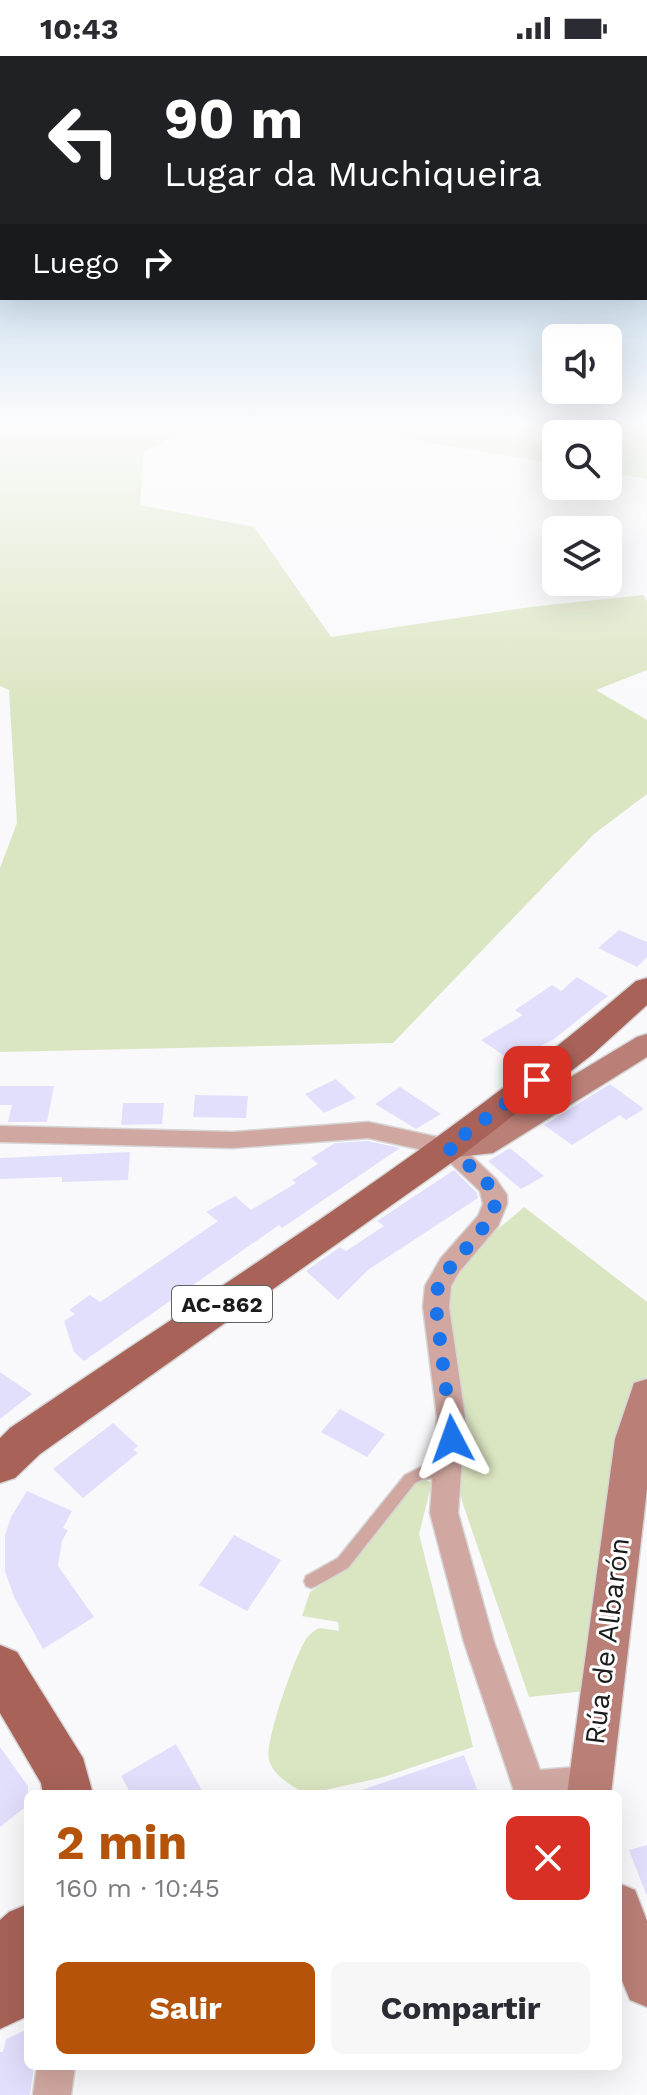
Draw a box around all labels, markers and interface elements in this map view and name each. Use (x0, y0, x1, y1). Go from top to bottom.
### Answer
text: 10:43 (40, 11, 118, 46)
text: 90 m (164, 86, 303, 152)
icon: left (32, 88, 136, 192)
text: Lugar da Muchiqueira (164, 153, 542, 195)
icon: right (135, 240, 179, 284)
text: Luego (32, 245, 119, 280)
map controls (542, 324, 622, 596)
button: sound (542, 324, 622, 404)
button: search (542, 420, 622, 500)
button: layers (542, 516, 622, 596)
pin (503, 1046, 571, 1114)
icon: arrive (515, 1058, 559, 1102)
road number: AC-862 (172, 1286, 272, 1322)
position arrow (410, 1397, 494, 1481)
street label: Rúa de Albarón (578, 1536, 636, 1746)
text: 2 min (56, 1814, 187, 1871)
button: close (506, 1816, 590, 1900)
text: 160 m · 10:45 (56, 1873, 220, 1903)
button: Salir (56, 1962, 315, 2054)
button: Compartir (331, 1962, 590, 2054)

